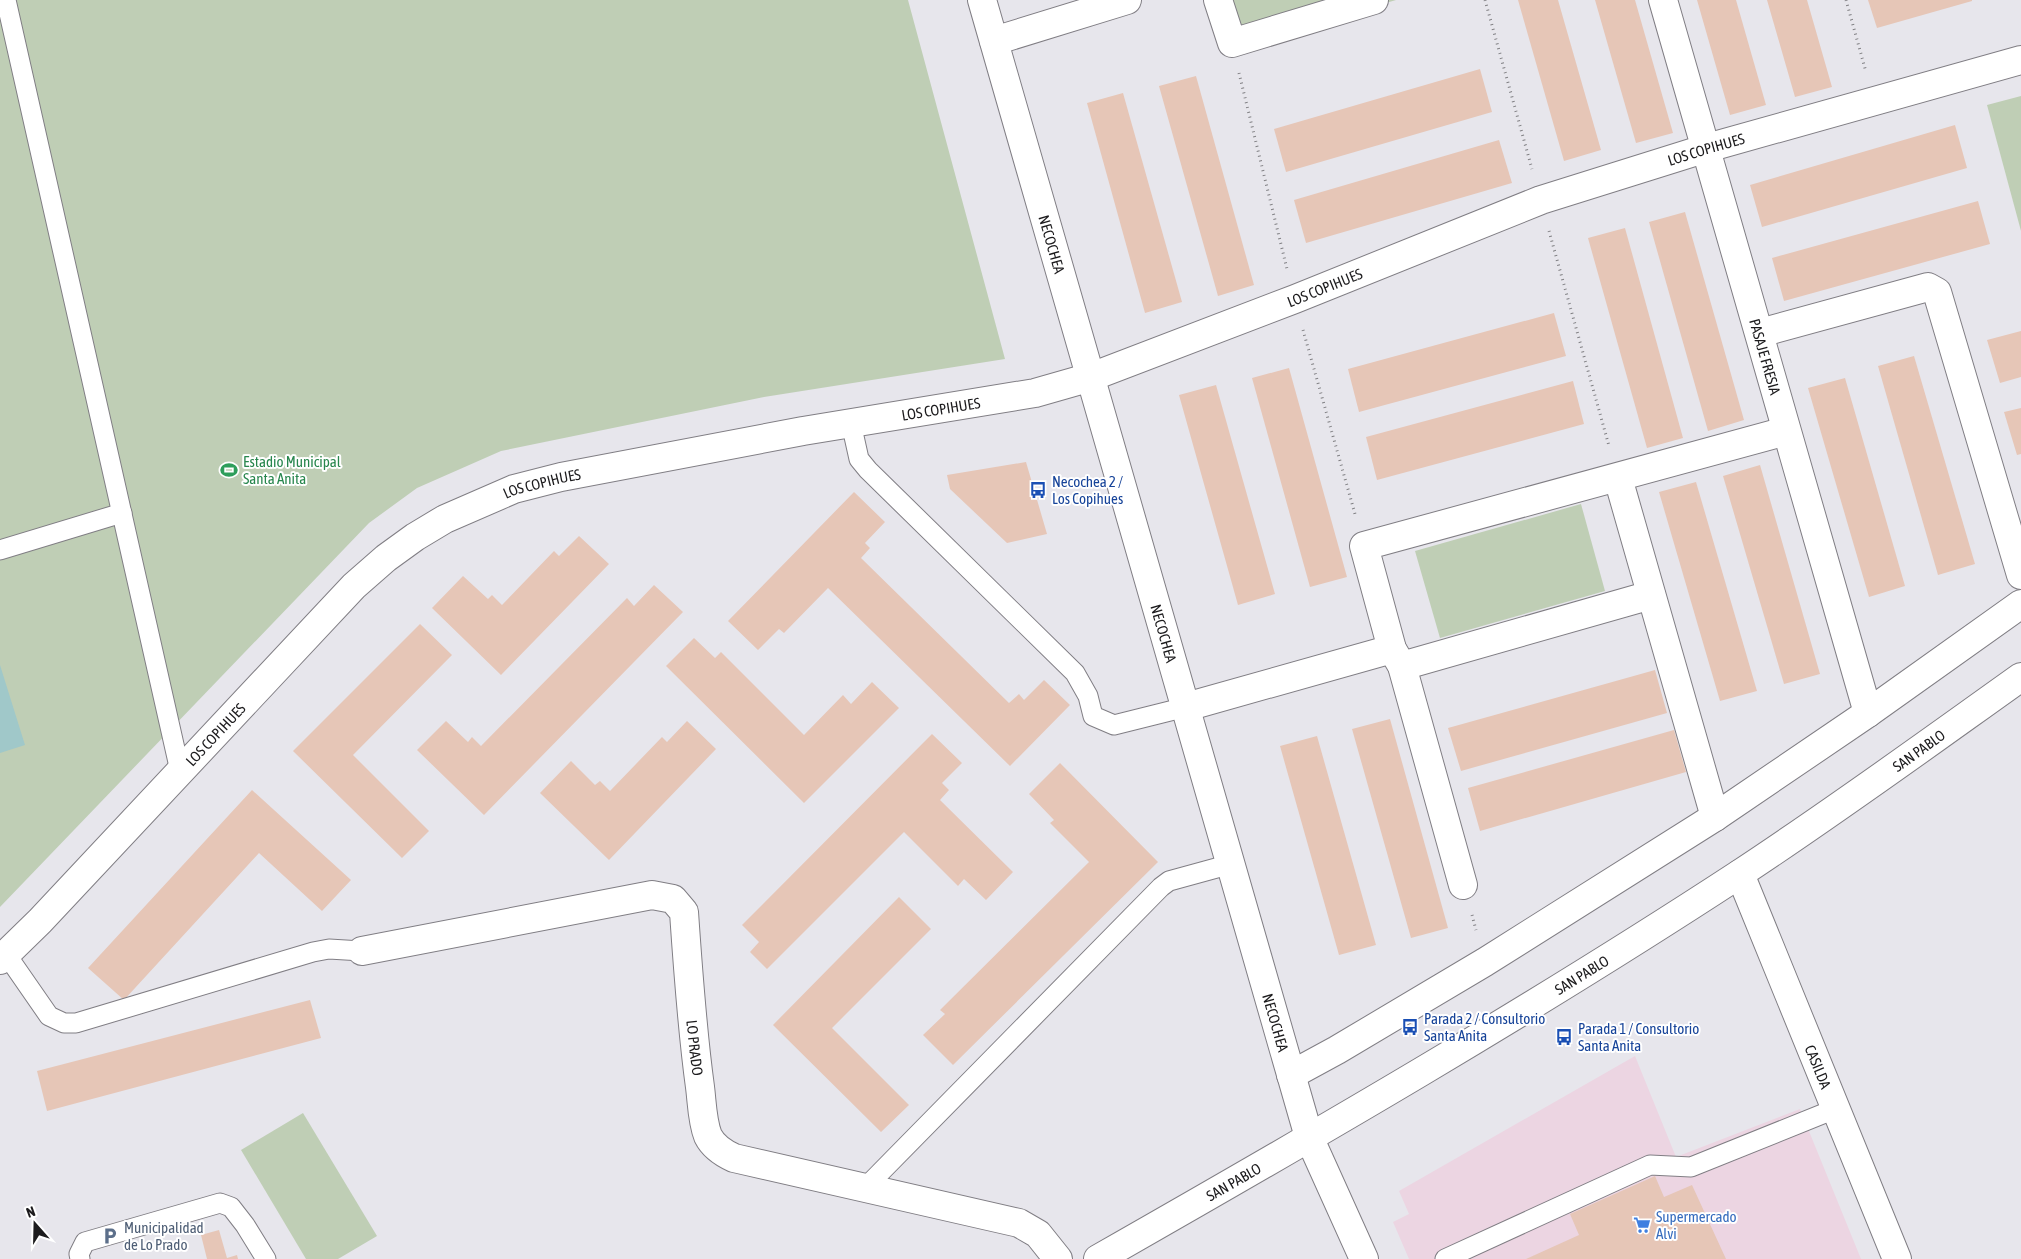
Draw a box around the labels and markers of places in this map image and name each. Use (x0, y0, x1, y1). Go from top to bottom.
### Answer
place label: Estadio Municipal Santa Anita (243, 453, 341, 487)
sports icon: Estadio Municipal Santa Anita (219, 460, 239, 480)
place label: Necochea 2 / Los Copihues (1052, 473, 1123, 507)
bus stop icon: Necochea 2 / Los Copihues (1028, 480, 1048, 500)
place label: Parada 2 / Consultorio Santa Anita (1424, 1010, 1545, 1044)
bus stop icon: Parada 2 / Consultorio Santa Anita (1400, 1017, 1420, 1037)
place label: Parada 1 / Consultorio Santa Anita (1578, 1020, 1699, 1054)
bus stop icon: Parada 1 / Consultorio Santa Anita (1554, 1027, 1574, 1047)
place label: Supermercado Alvi (1656, 1208, 1737, 1242)
supermarket icon: Supermercado Alvi (1632, 1215, 1652, 1235)
place label: Municipalidad de Lo Prado (124, 1219, 204, 1253)
parking icon: Municipalidad de Lo Prado (100, 1226, 120, 1246)

